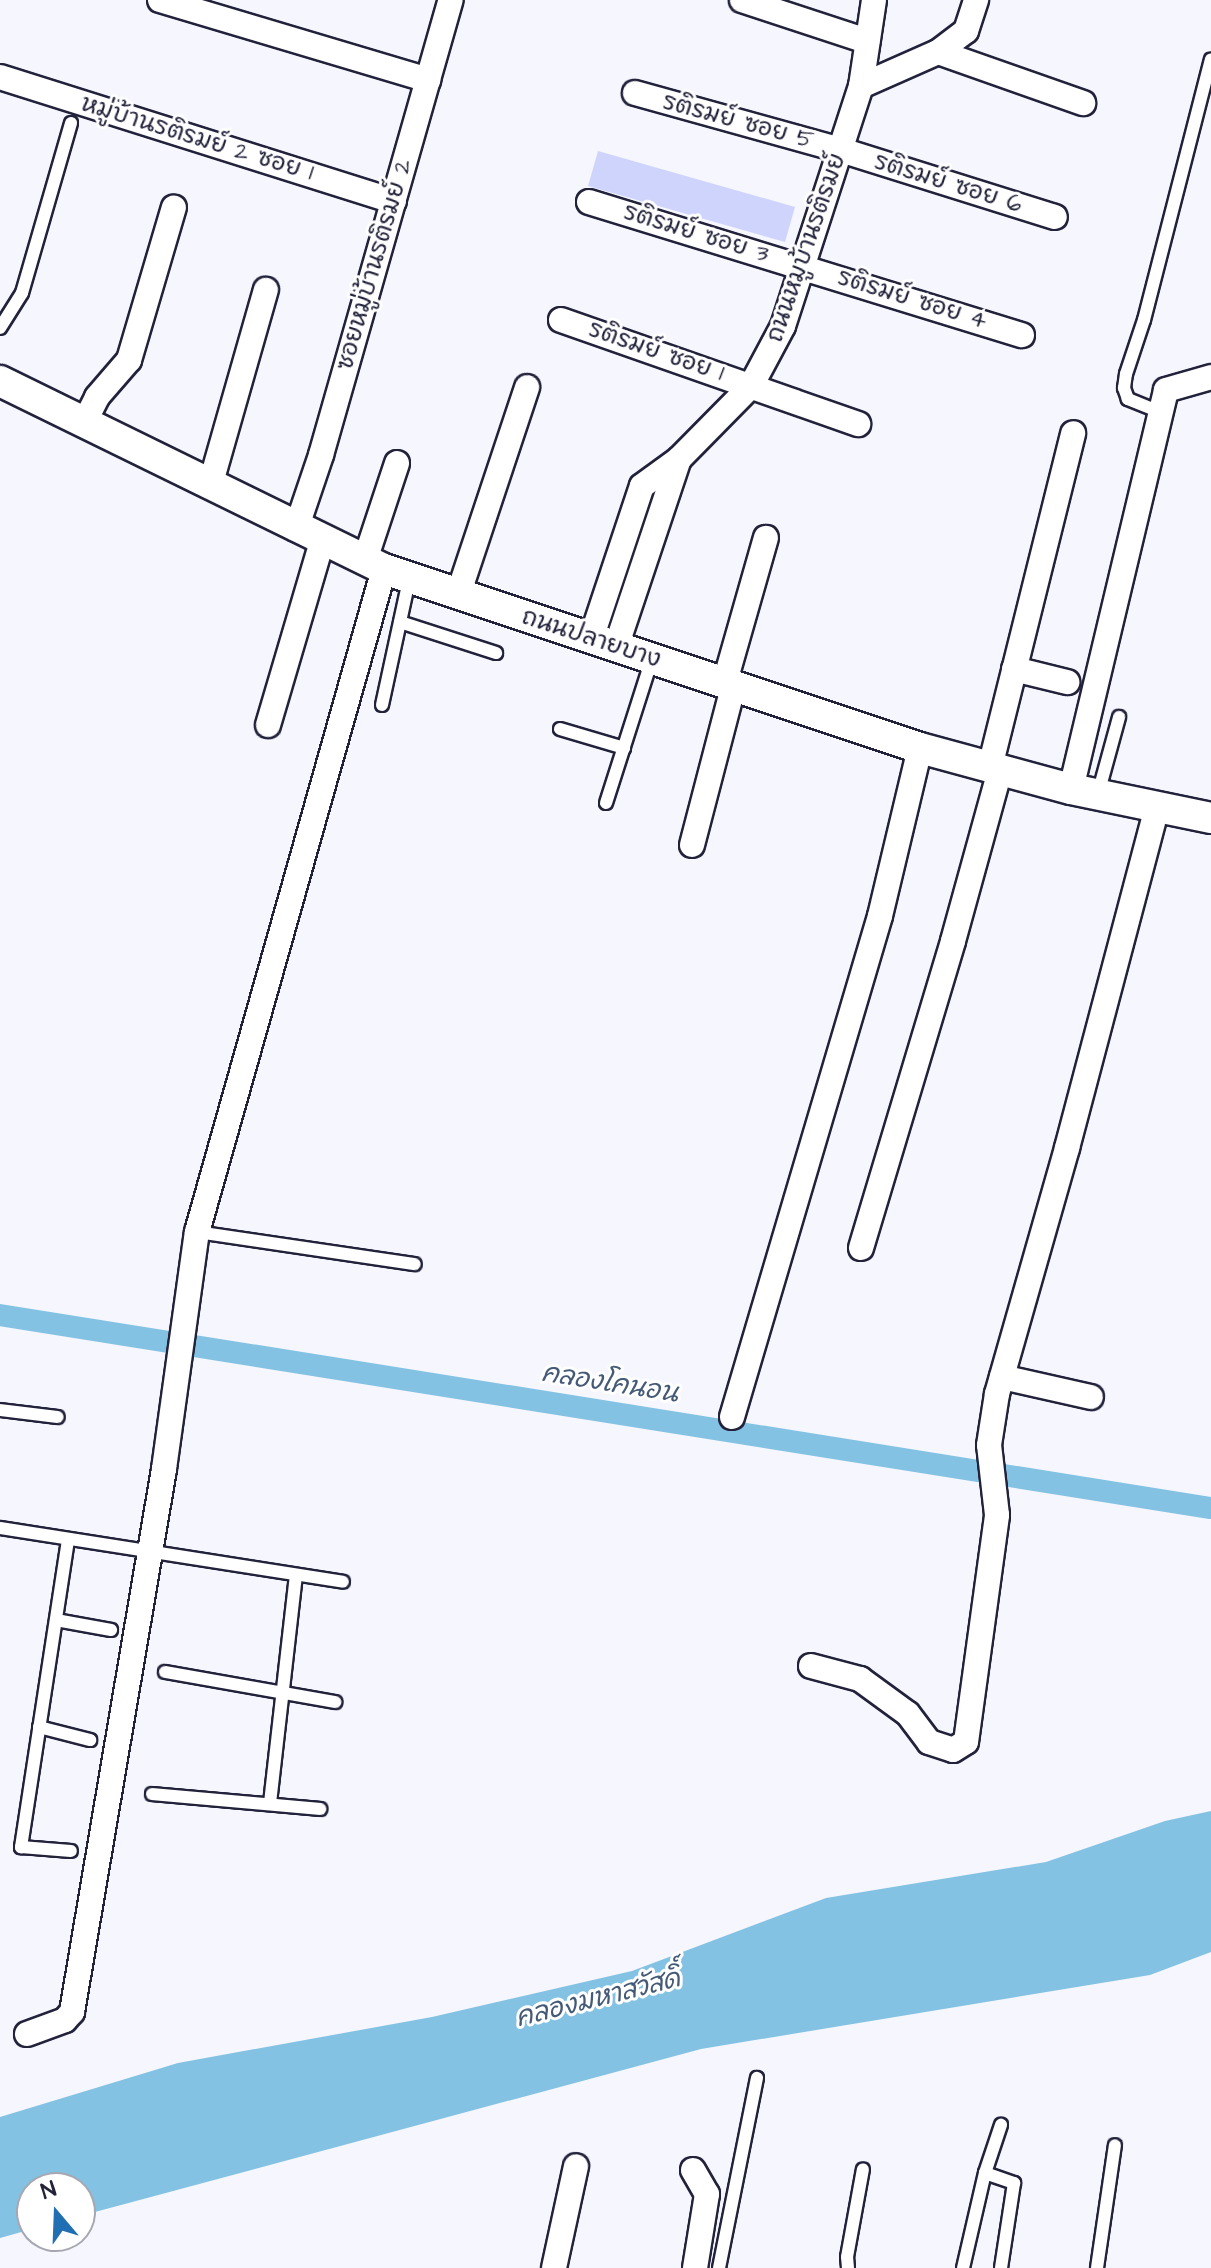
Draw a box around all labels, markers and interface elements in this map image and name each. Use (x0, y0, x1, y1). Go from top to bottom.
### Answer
street label: รติรมย์ ซอย 5 (659, 88, 817, 156)
street label: หมู่บ้านรติรมย์ 2 ซอย 1 (77, 90, 317, 188)
street label: รติรมย์ ซอย 6 (871, 148, 1025, 220)
street label: ถนนหมูบ้านรติรมย์ (761, 150, 853, 346)
street label: ซอยหมู่บ้านรติรมย์ 2 (331, 156, 419, 374)
street label: รติรมย์ ซอย 3 (620, 198, 772, 270)
street label: รติรมย์ ซอย 4 (834, 264, 990, 336)
street label: รติรมย์ ซอย 1 (585, 315, 727, 389)
street label: ถนนปลายบาง (518, 603, 664, 675)
water label: คลองโคนอน (539, 1358, 681, 1410)
water label: คลองมหาสวัสดิ์ (513, 1964, 683, 2034)
north arrow (16, 2172, 96, 2252)
text: N (37, 2174, 60, 2208)

